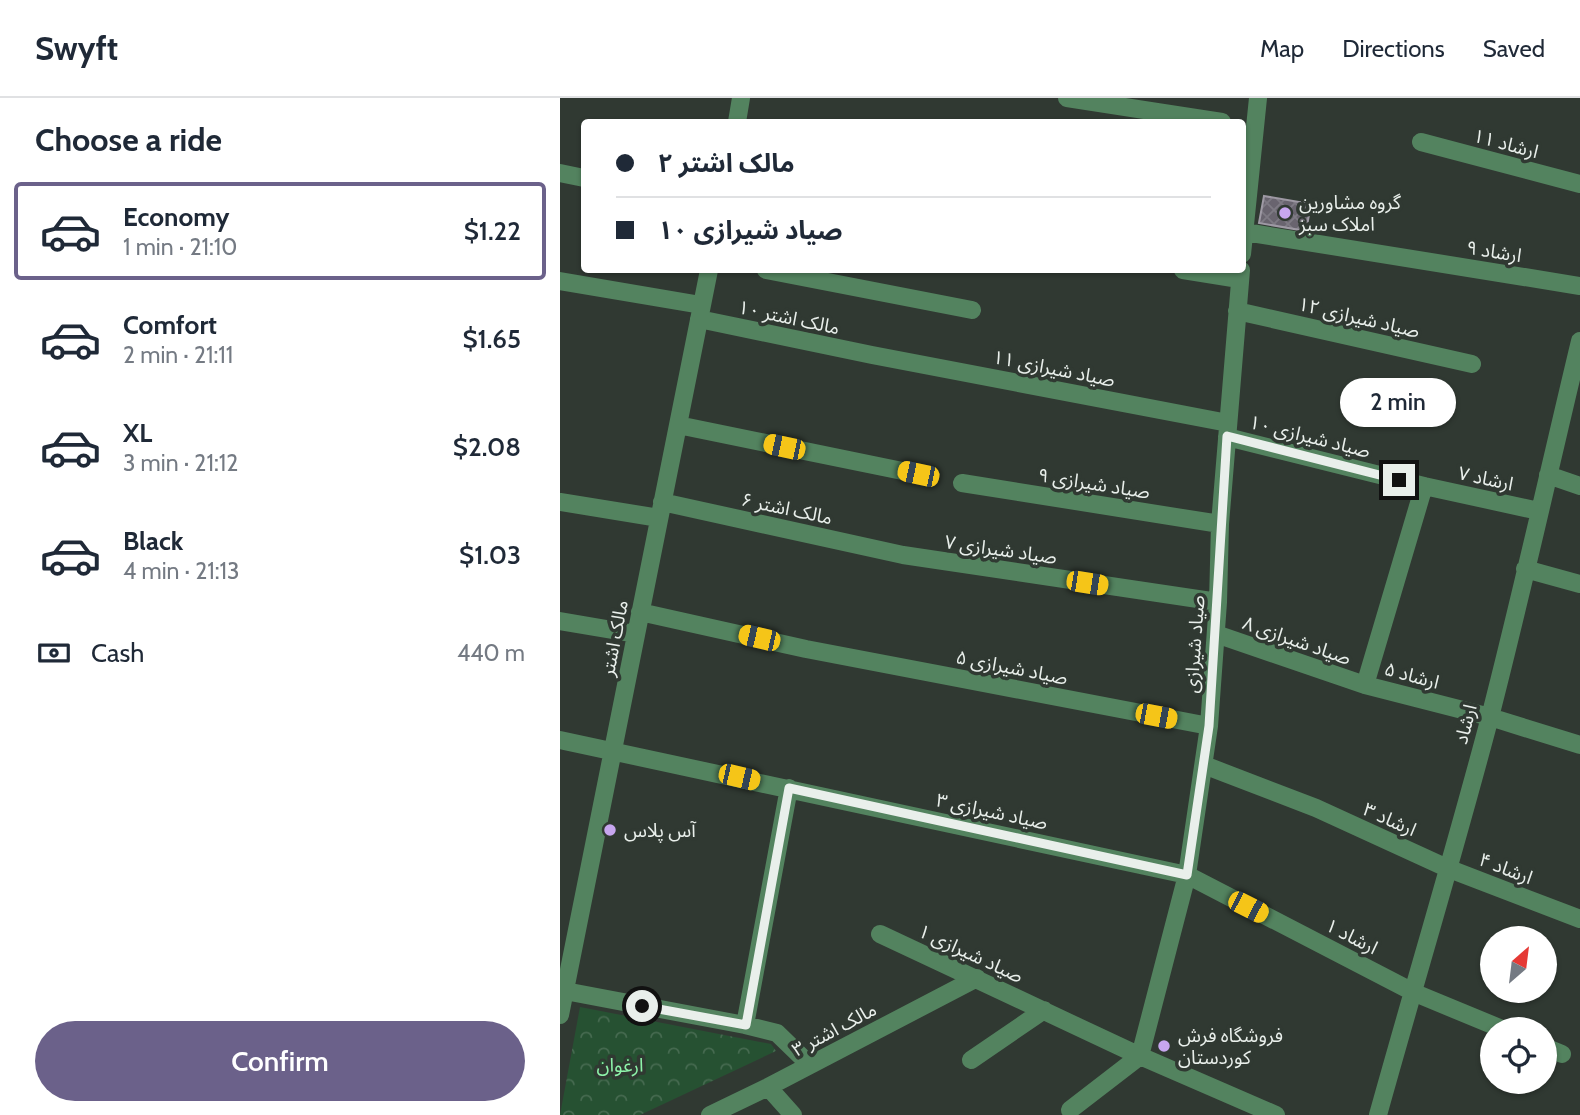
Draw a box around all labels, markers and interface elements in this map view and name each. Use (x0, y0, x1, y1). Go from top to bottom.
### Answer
text: Swyft (35, 28, 118, 68)
text: Map (1260, 34, 1304, 63)
text: Directions (1342, 34, 1445, 63)
text: Saved (1483, 34, 1545, 63)
text: Choose a ride (35, 120, 222, 159)
street label: ارشاد ۱۱ (1471, 124, 1541, 163)
text: مالک اشتر ۲ (658, 147, 795, 179)
place label: گروه مشاورین املاک سبز (1298, 191, 1402, 236)
icon: car (39, 200, 102, 263)
text: Economy (123, 201, 229, 233)
marker: گروه مشاورین املاک سبز (1277, 205, 1293, 221)
text: صیاد شیرازی ۱۰ (658, 214, 843, 246)
text: $1.22 (464, 215, 521, 247)
text: 1 min · 21:10 (123, 233, 237, 261)
street label: ارشاد ۹ (1465, 236, 1523, 267)
street label: صیاد شیرازی ۱۲ (1296, 292, 1422, 343)
street label: مالک اشتر ۱۰ (736, 296, 842, 339)
icon: car (39, 308, 102, 371)
text: Comfort (123, 309, 217, 341)
text: $1.65 (462, 323, 521, 355)
text: 2 min · 21:11 (123, 341, 233, 369)
street label: صیاد شیرازی ۱۱ (991, 345, 1117, 392)
callout: 2 min (1341, 378, 1457, 428)
text: 2 min (1370, 388, 1426, 416)
street label: صیاد شیرازی ۱۰ (1247, 410, 1373, 463)
icon: car (39, 416, 102, 479)
text: XL (123, 417, 152, 449)
text: $2.08 (453, 431, 521, 463)
car (762, 432, 807, 462)
text: 3 min · 21:12 (123, 449, 238, 477)
car (896, 459, 941, 489)
street label: ارشاد ۷ (1456, 461, 1515, 496)
street label: صیاد شیرازی ۹ (1036, 463, 1152, 504)
route end (1383, 464, 1415, 496)
street label: مالک اشتر ۶ (739, 488, 834, 529)
icon: car (39, 524, 102, 587)
text: Black (123, 525, 183, 557)
street label: صیاد شیرازی ۷ (943, 530, 1059, 569)
text: $1.03 (459, 539, 521, 571)
text: 4 min · 21:13 (123, 557, 239, 585)
car (1065, 569, 1110, 597)
street label: صیاد شیرازی (1180, 594, 1209, 694)
street label: مالک اشتر (596, 598, 633, 679)
street label: صیاد شیرازی ۸ (1240, 611, 1354, 670)
car (737, 623, 782, 653)
icon: cash (35, 634, 73, 672)
text: Cash (91, 637, 144, 669)
text: 440 m (457, 639, 525, 667)
street label: صیاد شیرازی ۵ (954, 645, 1070, 690)
street label: ارشاد ۵ (1382, 657, 1442, 694)
car (1134, 702, 1179, 730)
street label: ارشاد (1449, 702, 1482, 747)
car (717, 762, 762, 792)
street label: صیاد شیرازی ۳ (934, 788, 1050, 835)
street label: ارشاد ۳ (1360, 798, 1420, 841)
place label: آس پلاس (624, 819, 697, 843)
marker: آس پلاس (602, 822, 618, 838)
street label: ارشاد ۴ (1476, 848, 1536, 889)
car (1225, 888, 1272, 926)
street label: ارشاد ۱ (1322, 914, 1382, 959)
street label: صیاد شیرازی ۱ (915, 919, 1027, 988)
north arrow (1480, 926, 1558, 1003)
map controls (1480, 926, 1557, 1094)
route start (626, 990, 658, 1022)
street label: مالک اشتر ۳ (788, 998, 880, 1061)
button: locate (1480, 1017, 1557, 1094)
button: Confirm (35, 1021, 525, 1101)
place label: فروشگاه فرش کوردستان (1178, 1024, 1283, 1069)
marker: فروشگاه فرش کوردستان (1156, 1038, 1172, 1054)
park label: ارغوان (596, 1054, 644, 1077)

